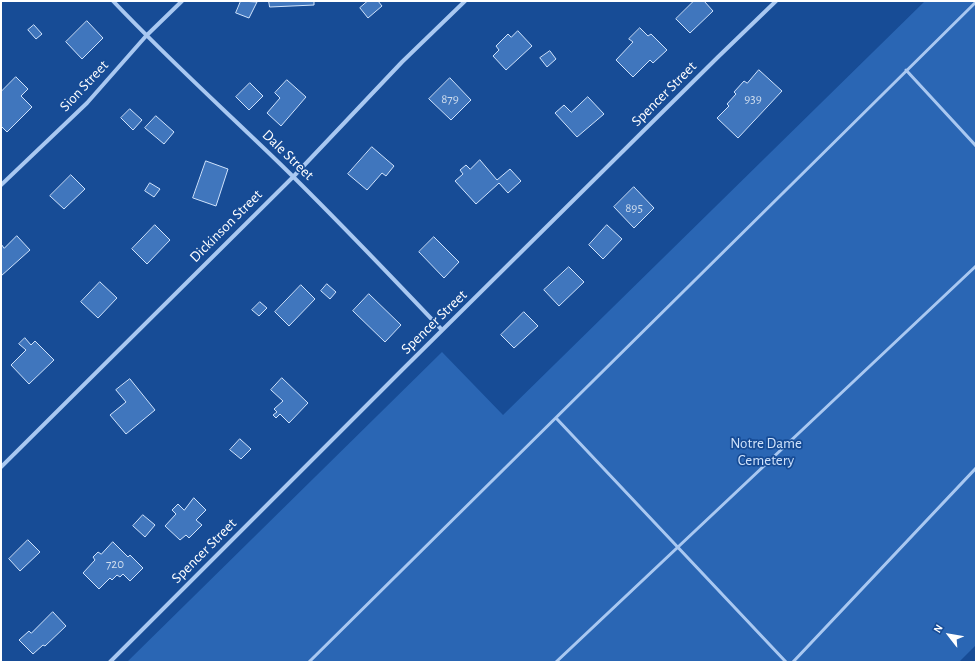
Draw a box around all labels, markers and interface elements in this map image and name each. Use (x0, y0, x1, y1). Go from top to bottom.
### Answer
street label: Sion Street (56, 57, 112, 115)
street label: Spencer Street (628, 58, 700, 130)
house number: 879 (441, 91, 459, 107)
house number: 939 (744, 91, 762, 107)
street label: Dale Street (258, 126, 318, 184)
street label: Dickinson Street (186, 186, 266, 266)
house number: 895 (625, 200, 643, 216)
street label: Spencer Street (397, 286, 471, 358)
park label: Notre Dame Cemetery (730, 434, 802, 469)
street label: Spencer Street (168, 515, 240, 587)
house number: 720 (106, 556, 124, 572)
north arrow (929, 615, 969, 655)
text: N (932, 622, 945, 635)

